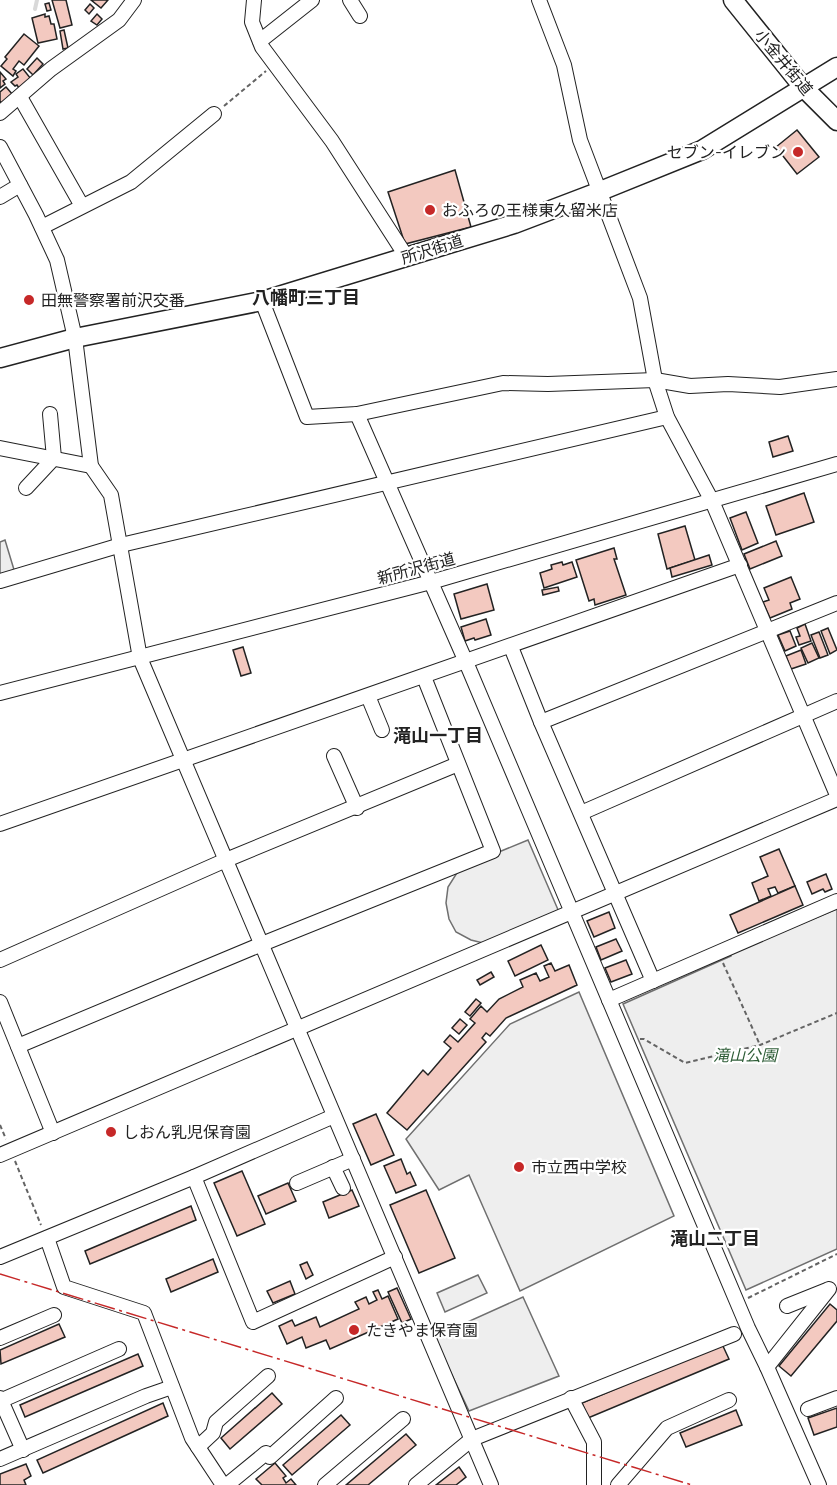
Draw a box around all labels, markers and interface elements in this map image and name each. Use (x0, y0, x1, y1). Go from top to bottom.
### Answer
street label: 小金井街道 (751, 26, 817, 99)
place label: セブン-イレブン (667, 143, 786, 162)
marker: セブン-イレブン (791, 145, 805, 159)
place label: おふろの王様東久留米店 (442, 201, 618, 220)
marker: おふろの王様東久留米店 (423, 203, 437, 217)
street label: 所沢街道 (399, 231, 466, 268)
district label: 八幡町三丁目 (252, 287, 360, 309)
place label: 田無警察署前沢交番 (41, 291, 185, 310)
marker: 田無警察署前沢交番 (22, 293, 36, 307)
street label: 新所沢街道 (375, 549, 457, 588)
district label: 滝山一丁目 (393, 725, 483, 747)
park label: 滝山公園 (713, 1046, 779, 1065)
place label: しおん乳児保育園 (123, 1123, 251, 1142)
marker: しおん乳児保育園 (104, 1125, 118, 1139)
place label: 市立西中学校 (531, 1158, 627, 1177)
marker: 市立西中学校 (512, 1160, 526, 1174)
district label: 滝山二丁目 (670, 1228, 760, 1250)
place label: たきやま保育園 (366, 1321, 478, 1340)
marker: たきやま保育園 (347, 1323, 361, 1337)

